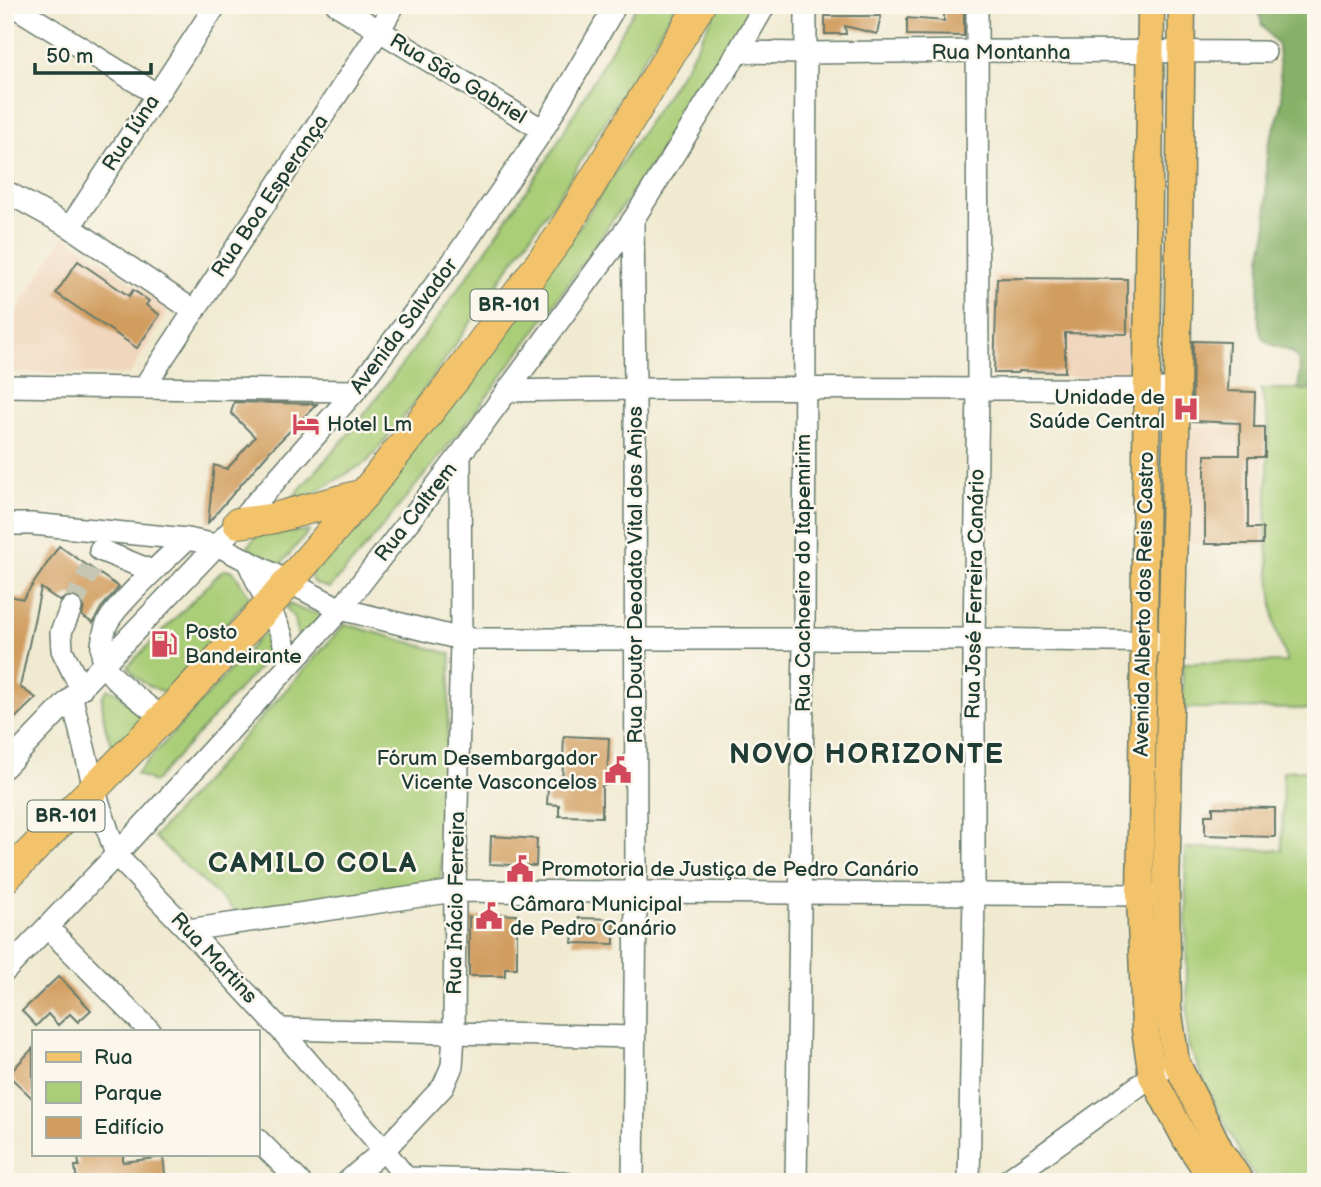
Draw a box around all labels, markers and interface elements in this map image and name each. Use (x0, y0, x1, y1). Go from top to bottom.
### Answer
street label: Rua São Gabriel (385, 28, 531, 130)
scale bar (35, 32, 150, 76)
street label: Rua Montanha (931, 40, 1071, 65)
text: 50 m (46, 44, 93, 69)
street label: Rua Iúna (97, 90, 165, 176)
street label: Rua Boa Esperança (206, 110, 334, 282)
street label: Avenida Salvador (345, 253, 463, 399)
road number: BR-101 (470, 290, 548, 320)
place label: Unidade de Saúde Central (1029, 385, 1165, 434)
hospital icon: Unidade de Saúde Central (1171, 394, 1201, 424)
street label: Rua Doutor Deodato Vital dos Anjos (623, 406, 648, 744)
hotel icon: Hotel Lm (291, 409, 321, 439)
place label: Hotel Lm (327, 412, 412, 437)
street label: Rua Cachoeiro do Itapemirim (791, 434, 816, 712)
street label: Avenida Alberto dos Reis Castro (1129, 451, 1159, 757)
street label: Rua Caltrem (369, 457, 463, 567)
street label: Rua José Ferreira Canário (960, 469, 990, 719)
place label: Posto Bandeirante (185, 620, 302, 669)
fuel station icon: Posto Bandeirante (149, 629, 179, 659)
district label: NOVO HORIZONTE (729, 738, 1005, 771)
place label: Fórum Desembargador Vicente Vasconcelos (377, 746, 597, 795)
public building icon: Fórum Desembargador Vicente Vasconcelos (603, 755, 633, 785)
road number: BR-101 (28, 800, 104, 832)
street label: Rua Inácio Ferreira (442, 811, 470, 995)
district label: CAMILO COLA (208, 847, 418, 880)
public building icon: Promotoria de Justiça de Pedro Canário (505, 854, 535, 884)
place label: Promotoria de Justiça de Pedro Canário (541, 857, 919, 882)
place label: Câmara Municipal de Pedro Canário (510, 892, 682, 941)
public building icon: Câmara Municipal de Pedro Canário (474, 901, 504, 931)
street label: Rua Martins (165, 907, 263, 1009)
legend (32, 1030, 259, 1156)
text: Rua (94, 1045, 133, 1070)
text: Parque (94, 1081, 162, 1106)
text: Edifício (94, 1115, 164, 1140)

